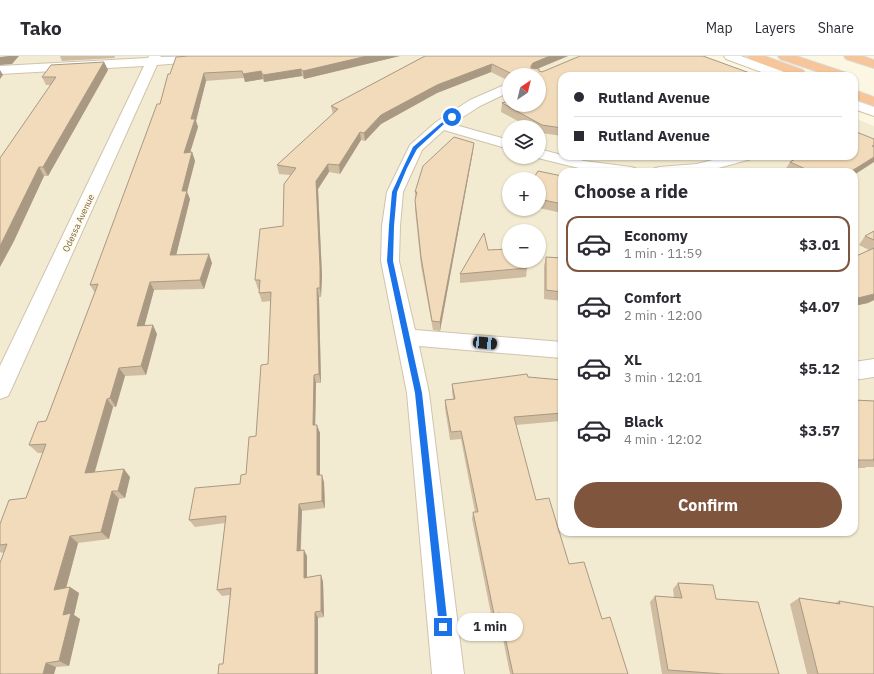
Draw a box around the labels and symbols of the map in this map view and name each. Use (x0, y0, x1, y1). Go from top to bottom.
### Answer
north arrow (502, 68, 546, 112)
route start (443, 108, 461, 126)
street label: Odessa Avenue (60, 192, 96, 254)
car (473, 336, 497, 350)
callout: 1 min (457, 613, 523, 641)
route end (434, 618, 452, 636)

